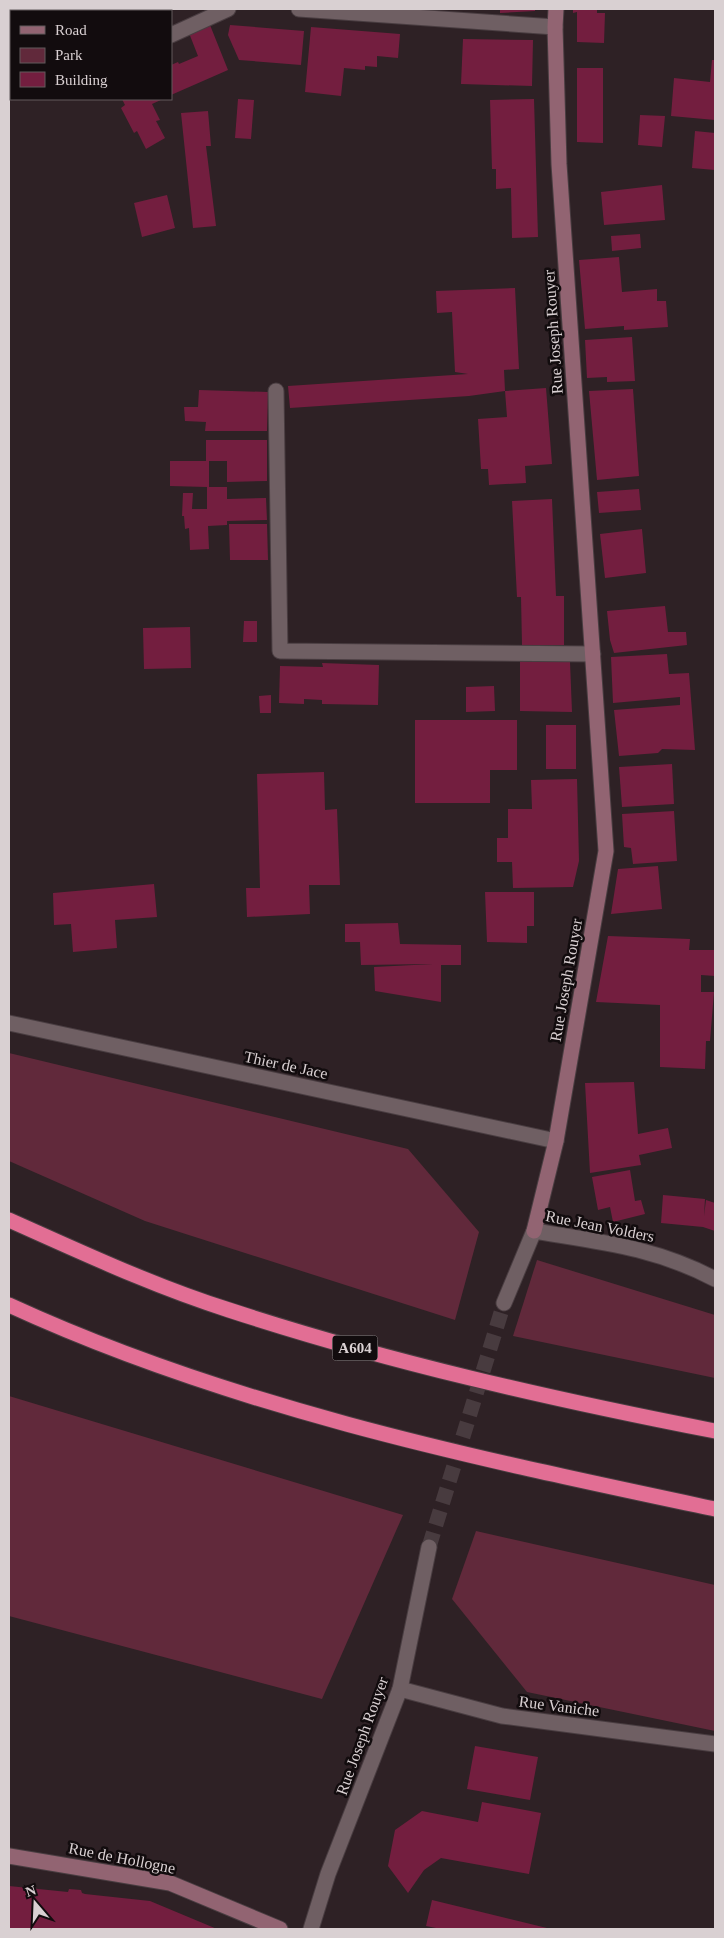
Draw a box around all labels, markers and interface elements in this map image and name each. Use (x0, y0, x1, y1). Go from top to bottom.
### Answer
legend (10, 10, 172, 100)
text: Road (55, 22, 87, 38)
text: Park (55, 47, 83, 63)
text: Building (55, 72, 108, 88)
street label: Rue Joseph Rouyer (540, 269, 567, 395)
street label: Rue Joseph Rouyer (547, 917, 586, 1043)
street label: Thier de Jace (243, 1048, 329, 1082)
street label: Rue Jean Volders (544, 1207, 656, 1245)
road number: A604 (332, 1336, 378, 1360)
street label: Rue Joseph Rouyer (333, 1674, 392, 1798)
street label: Rue Vaniche (518, 1693, 600, 1719)
street label: Rue de Hollogne (67, 1839, 177, 1878)
north arrow (10, 1878, 60, 1928)
text: N (24, 1882, 38, 1900)

